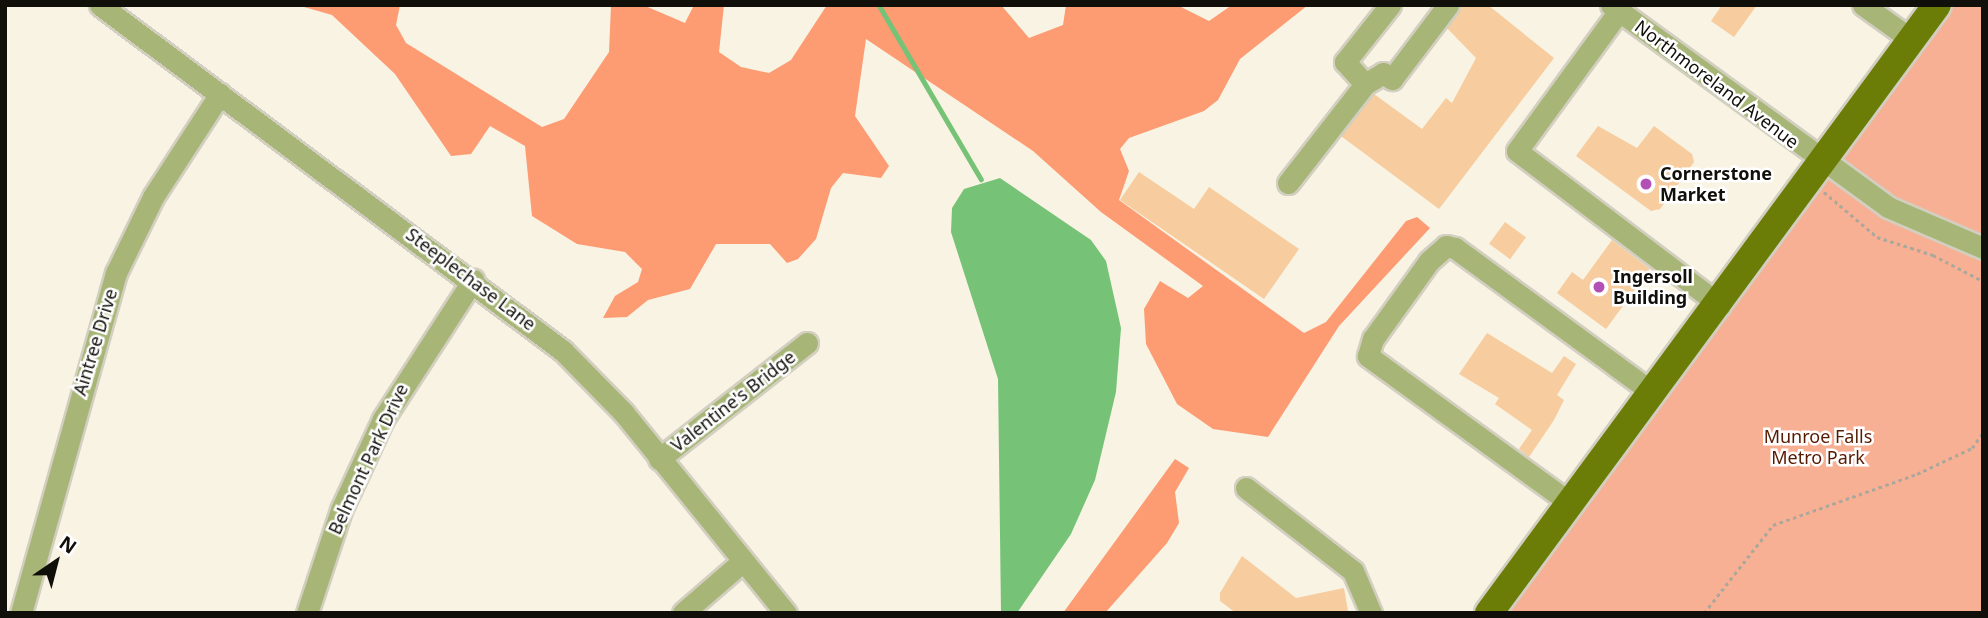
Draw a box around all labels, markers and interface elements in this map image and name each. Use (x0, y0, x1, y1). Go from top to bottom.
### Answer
street label: Northmoreland Avenue (1631, 15, 1803, 153)
place label: Cornerstone Market (1660, 163, 1772, 206)
marker: Cornerstone Market (1638, 176, 1654, 192)
street label: Steeplechase Lane (402, 223, 540, 335)
place label: Ingersoll Building (1613, 266, 1693, 308)
marker: Ingersoll Building (1591, 279, 1607, 295)
street label: Aintree Drive (69, 286, 121, 398)
street label: Valentine's Bridge (667, 346, 799, 456)
street label: Belmont Park Drive (324, 380, 412, 538)
park label: Munroe Falls Metro Park (1764, 426, 1872, 468)
north arrow (21, 527, 91, 597)
text: N (54, 530, 82, 560)

